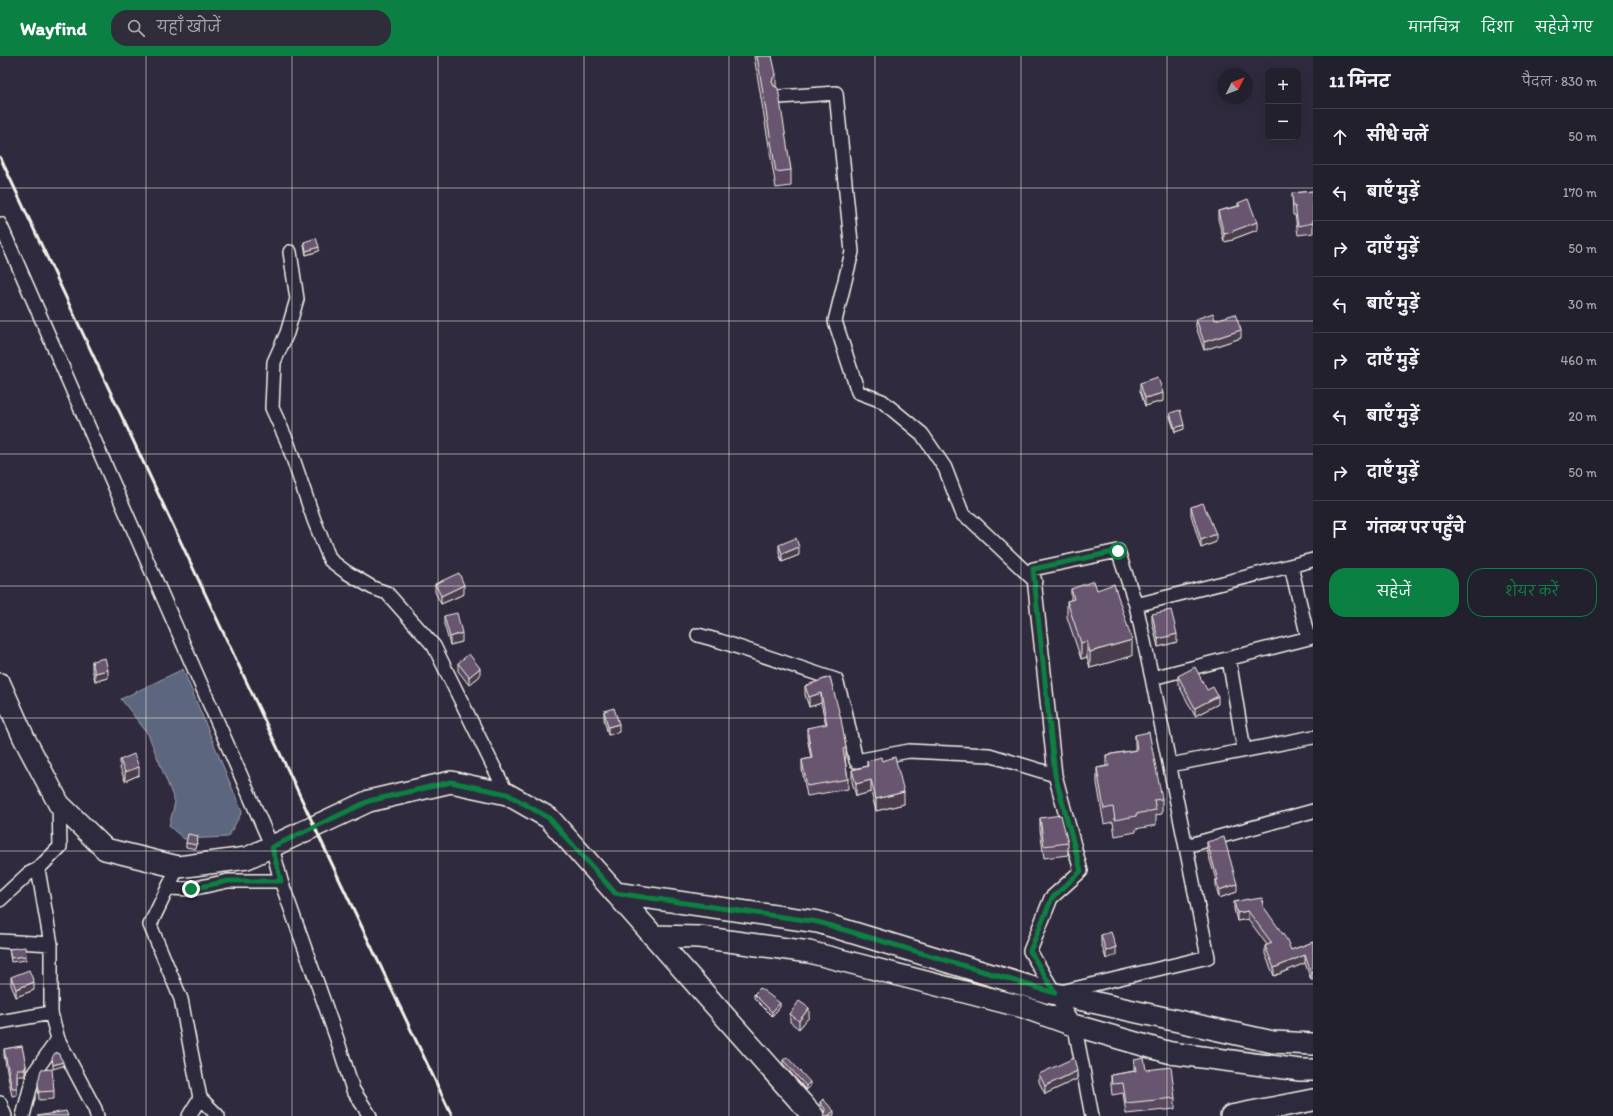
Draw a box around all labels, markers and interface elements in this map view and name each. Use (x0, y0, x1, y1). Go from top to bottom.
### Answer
search box (111, 10, 391, 46)
text: Wayfind (20, 17, 87, 40)
icon: search (125, 17, 147, 39)
text: यहाँ खोजें (157, 18, 221, 36)
text: मानचित्र (1408, 19, 1460, 36)
text: दिशा (1482, 19, 1513, 36)
text: सहेजे गए (1535, 19, 1593, 36)
north arrow (1217, 68, 1253, 104)
map controls (1265, 68, 1301, 140)
button: + (1265, 68, 1301, 104)
text: 11 मिनट (1329, 71, 1390, 91)
text: पैदल · 830 m (1522, 74, 1597, 89)
button: − (1265, 104, 1301, 140)
icon: ahead (1329, 126, 1351, 148)
text: सीधे चलें (1367, 127, 1428, 145)
text: 50 m (1568, 129, 1597, 144)
icon: left (1329, 182, 1351, 204)
text: बाएँ मुड़ें (1367, 183, 1419, 201)
text: 170 m (1563, 185, 1597, 200)
icon: right (1329, 238, 1351, 260)
text: दाएँ मुड़ें (1367, 239, 1419, 257)
text: 50 m (1568, 241, 1597, 256)
icon: left (1329, 294, 1351, 316)
text: बाएँ मुड़ें (1367, 295, 1419, 313)
text: 30 m (1568, 297, 1597, 312)
icon: right (1329, 350, 1351, 372)
text: दाएँ मुड़ें (1367, 351, 1419, 369)
text: 460 m (1560, 353, 1597, 368)
icon: left (1329, 406, 1351, 428)
text: बाएँ मुड़ें (1367, 407, 1419, 425)
text: 20 m (1568, 409, 1597, 424)
icon: right (1329, 462, 1351, 484)
text: दाएँ मुड़ें (1367, 463, 1419, 481)
text: 50 m (1568, 465, 1597, 480)
icon: arrive (1329, 518, 1351, 540)
text: गंतव्य पर पहुँचे (1367, 519, 1465, 537)
route start (1109, 542, 1127, 560)
button: सहेजें (1329, 568, 1459, 617)
button: शेयर करें (1467, 568, 1597, 617)
route end (182, 880, 200, 898)

